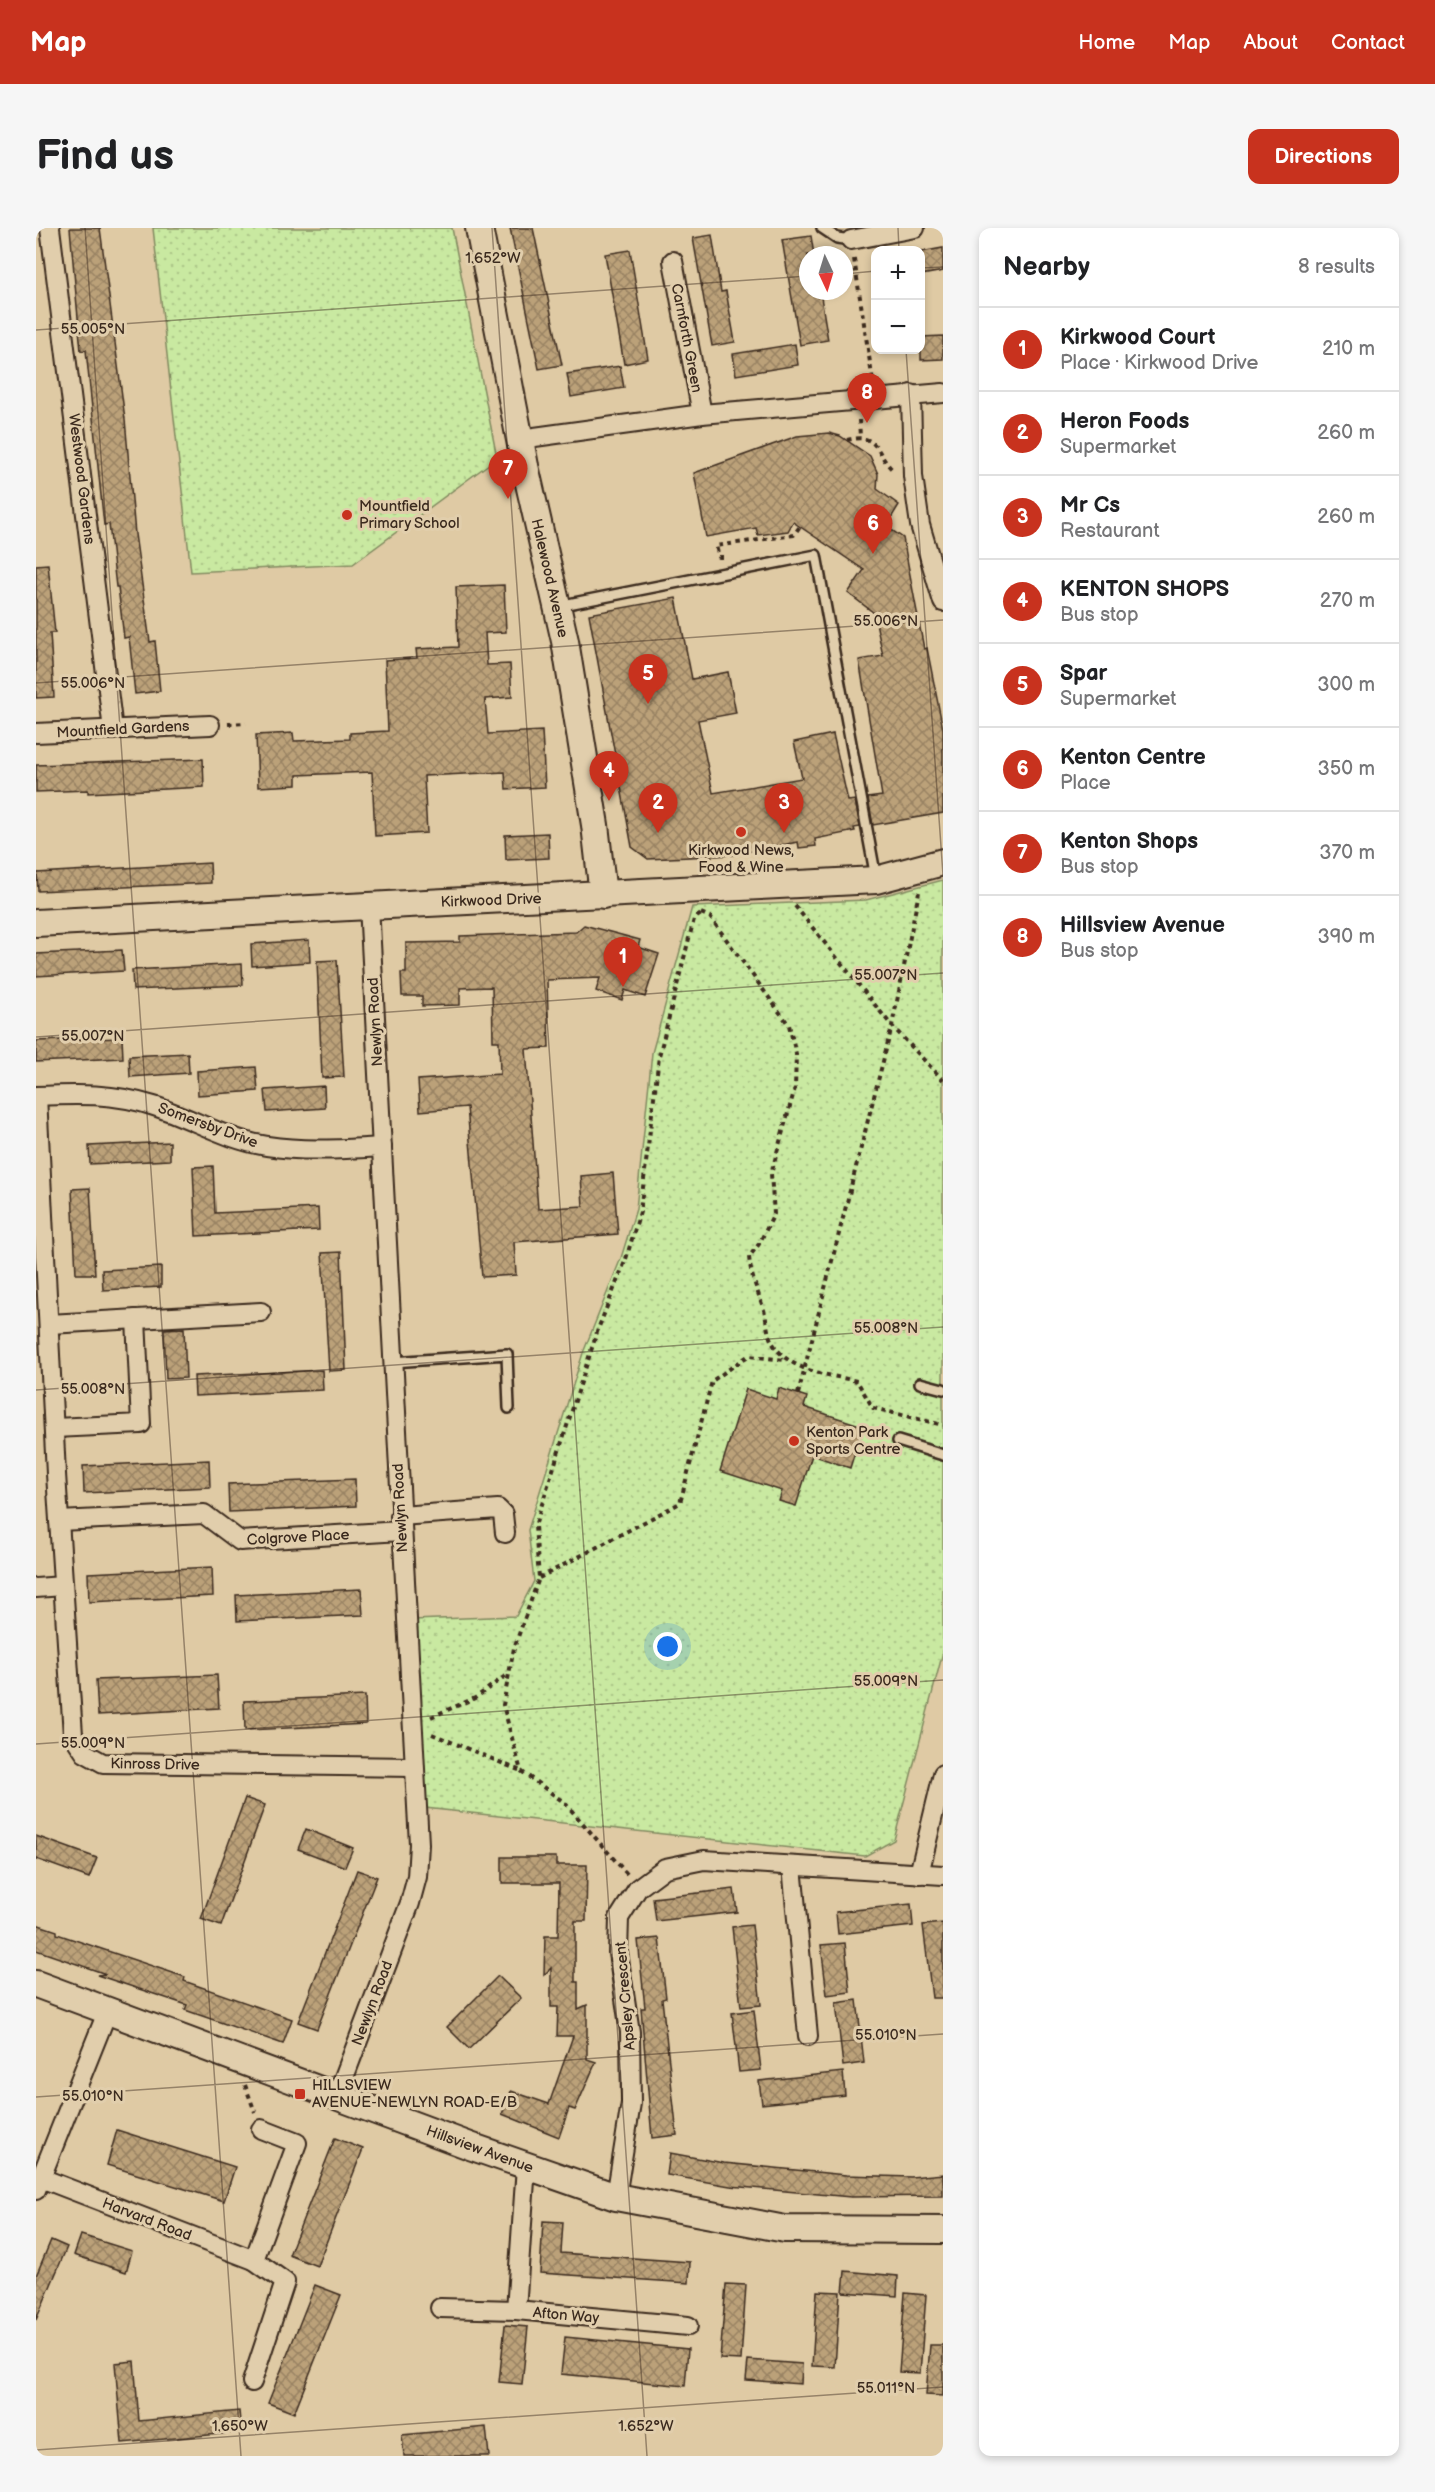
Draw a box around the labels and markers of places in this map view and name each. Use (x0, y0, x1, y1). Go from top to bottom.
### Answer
pin: 8 (848, 374, 886, 423)
pin: 7 (488, 450, 528, 499)
place label: Mountfield Primary School (359, 497, 460, 533)
pin: 6 (854, 504, 892, 554)
marker: Mountfield Primary School (340, 508, 354, 522)
pin: 5 (628, 654, 668, 704)
pin: 4 (590, 752, 628, 801)
pin: 2 (638, 784, 678, 833)
pin: 3 (764, 784, 804, 833)
marker: Kirkwood News, Food & Wine (734, 825, 748, 839)
place label: Kirkwood News, Food & Wine (688, 841, 794, 877)
pin: 1 (604, 938, 642, 987)
place label: Kenton Park Sports Centre (806, 1423, 901, 1459)
marker: Kenton Park Sports Centre (787, 1434, 801, 1448)
place label: HILLSVIEW AVENUE-NEWLYN ROAD-E/B (312, 2076, 517, 2112)
marker: HILLSVIEW AVENUE-NEWLYN ROAD-E/B (293, 2087, 307, 2101)

